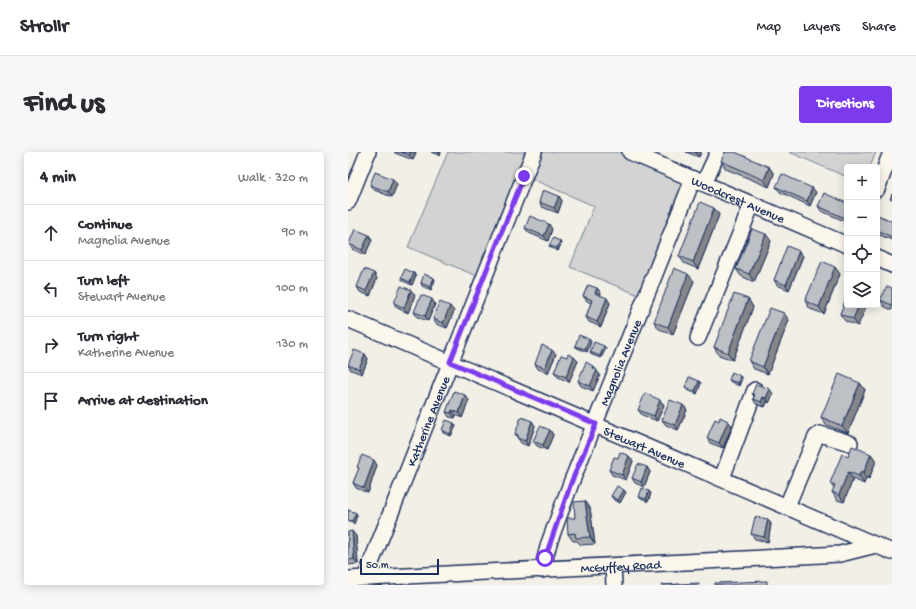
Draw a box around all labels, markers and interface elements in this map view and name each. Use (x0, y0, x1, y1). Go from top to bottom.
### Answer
text: Strollr (20, 16, 68, 39)
text: Map (757, 19, 781, 36)
text: Layers (803, 19, 840, 36)
text: Share (862, 19, 896, 36)
button: Directions (799, 86, 892, 123)
text: Find us (24, 88, 104, 121)
map controls (844, 164, 880, 308)
button: + (844, 164, 880, 200)
route end (515, 167, 533, 185)
text: 4 min (40, 168, 76, 188)
text: Walk · 320 m (238, 171, 308, 186)
street label: Woodcrest Avenue (688, 174, 787, 228)
button: − (844, 200, 880, 236)
text: Continue (78, 216, 132, 234)
icon: ahead (40, 222, 62, 244)
text: 90 m (282, 225, 308, 240)
text: Magnolia Avenue (78, 234, 170, 249)
button: locate (844, 236, 880, 272)
text: Turn left (78, 272, 129, 290)
button: layers (844, 272, 880, 308)
icon: left (40, 278, 62, 300)
text: 100 m (276, 281, 308, 296)
text: Stewart Avenue (78, 290, 165, 305)
street label: Magnolia Avenue (598, 317, 646, 408)
text: Turn right (78, 328, 138, 346)
icon: right (40, 334, 62, 356)
text: 130 m (276, 337, 308, 352)
text: Katherine Avenue (78, 346, 174, 361)
street label: Katherine Avenue (405, 374, 454, 469)
icon: arrive (40, 390, 62, 412)
text: Arrive at destination (78, 392, 208, 410)
street label: Stewart Avenue (601, 424, 687, 473)
route start (536, 549, 554, 567)
scale bar (360, 557, 439, 576)
street label: McGuffey Road (580, 558, 663, 577)
text: 50 m (366, 560, 388, 572)

